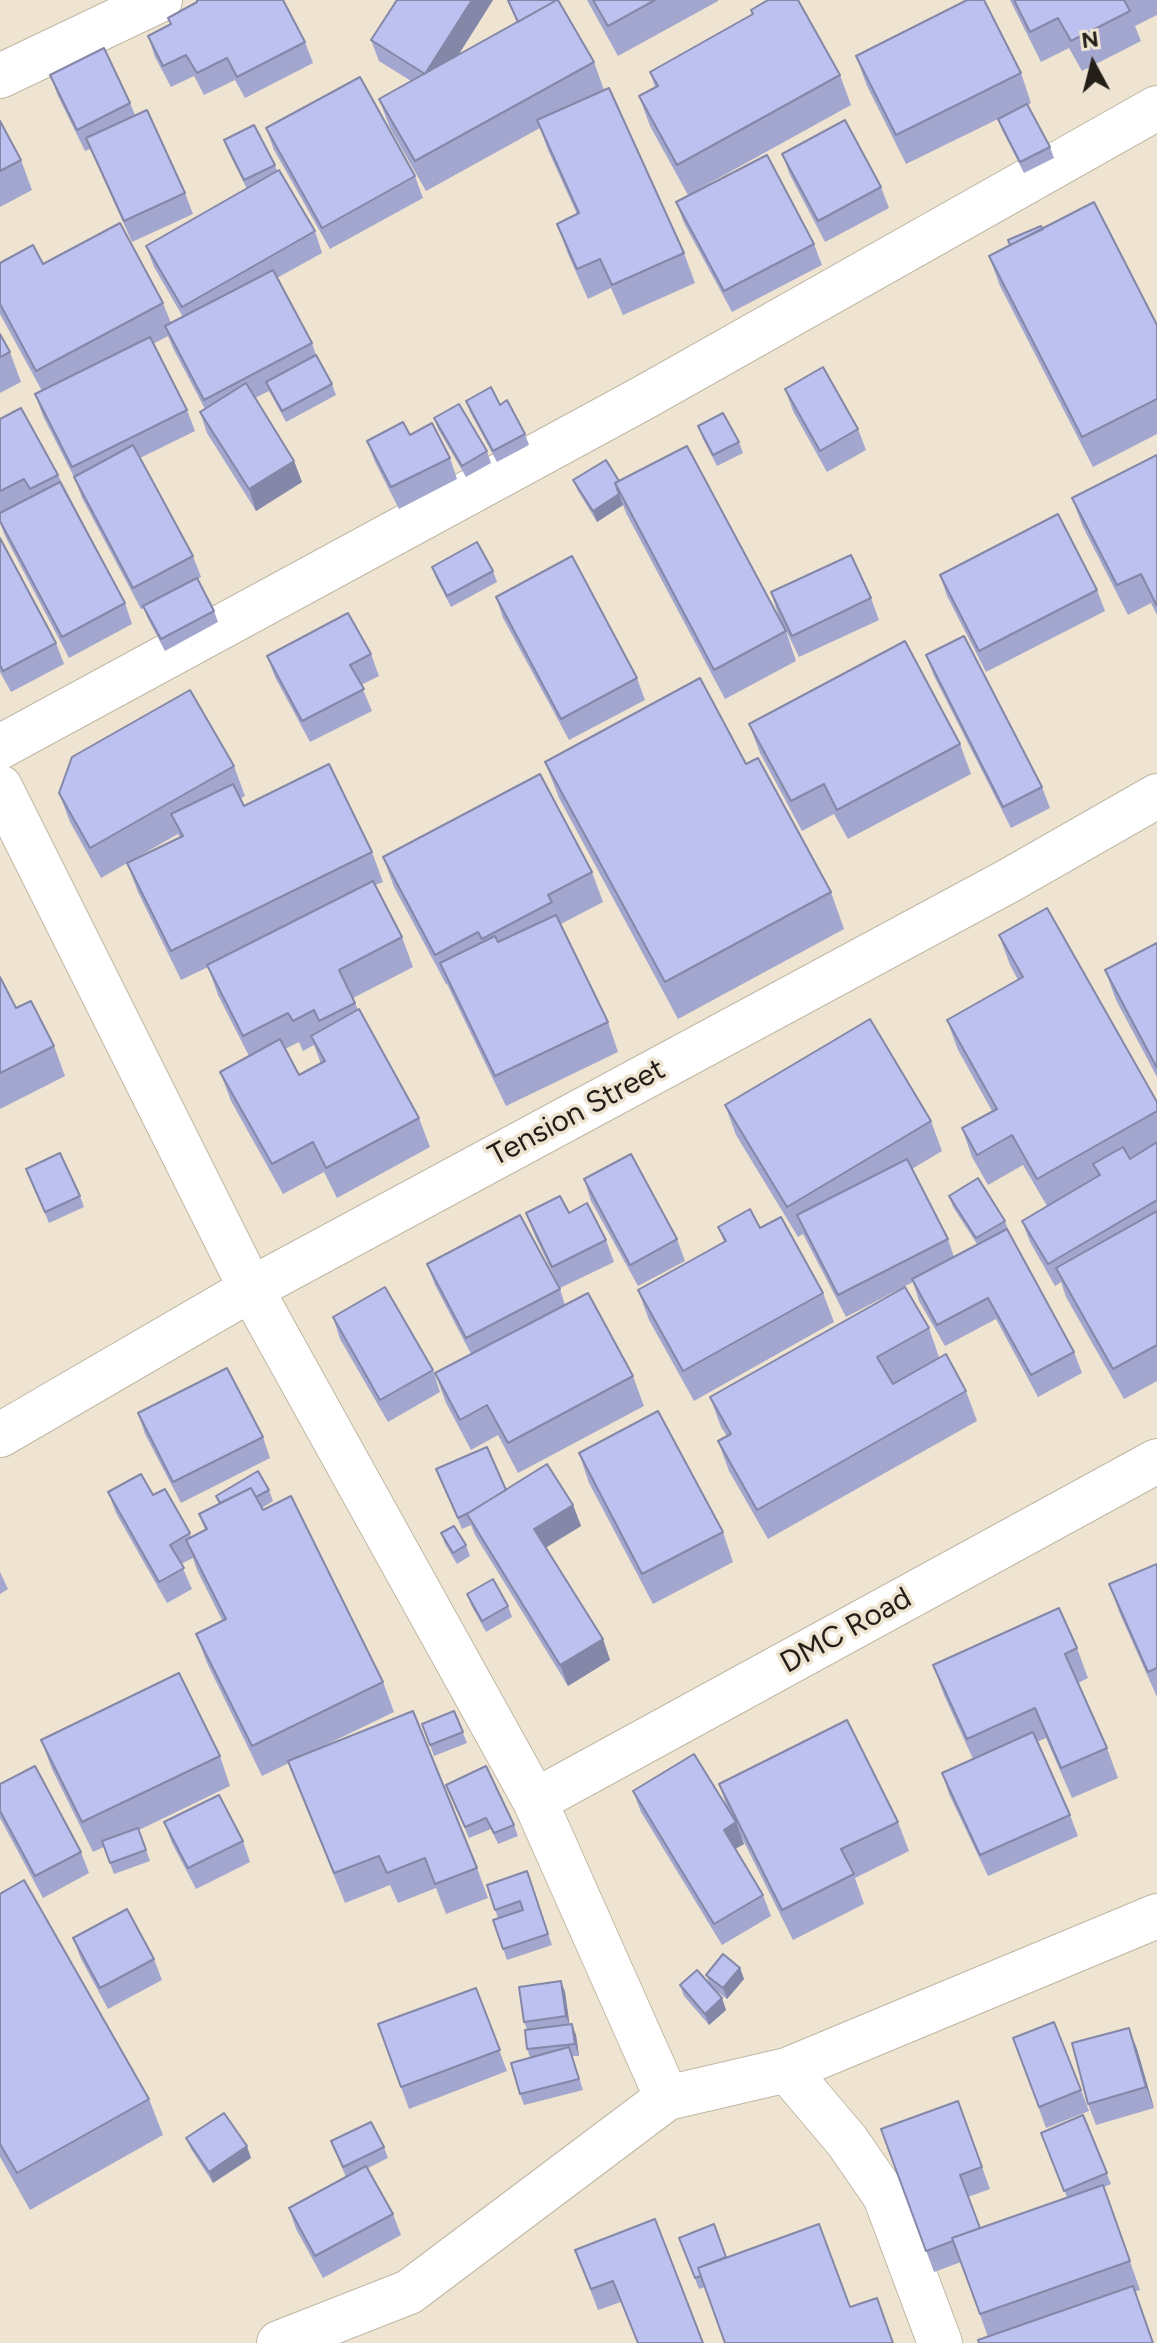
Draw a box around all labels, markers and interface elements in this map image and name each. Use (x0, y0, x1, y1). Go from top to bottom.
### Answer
north arrow (1053, 24, 1133, 104)
text: N (1080, 25, 1100, 54)
street label: Tension Street (483, 1051, 671, 1175)
street label: DMC Road (774, 1580, 918, 1682)

